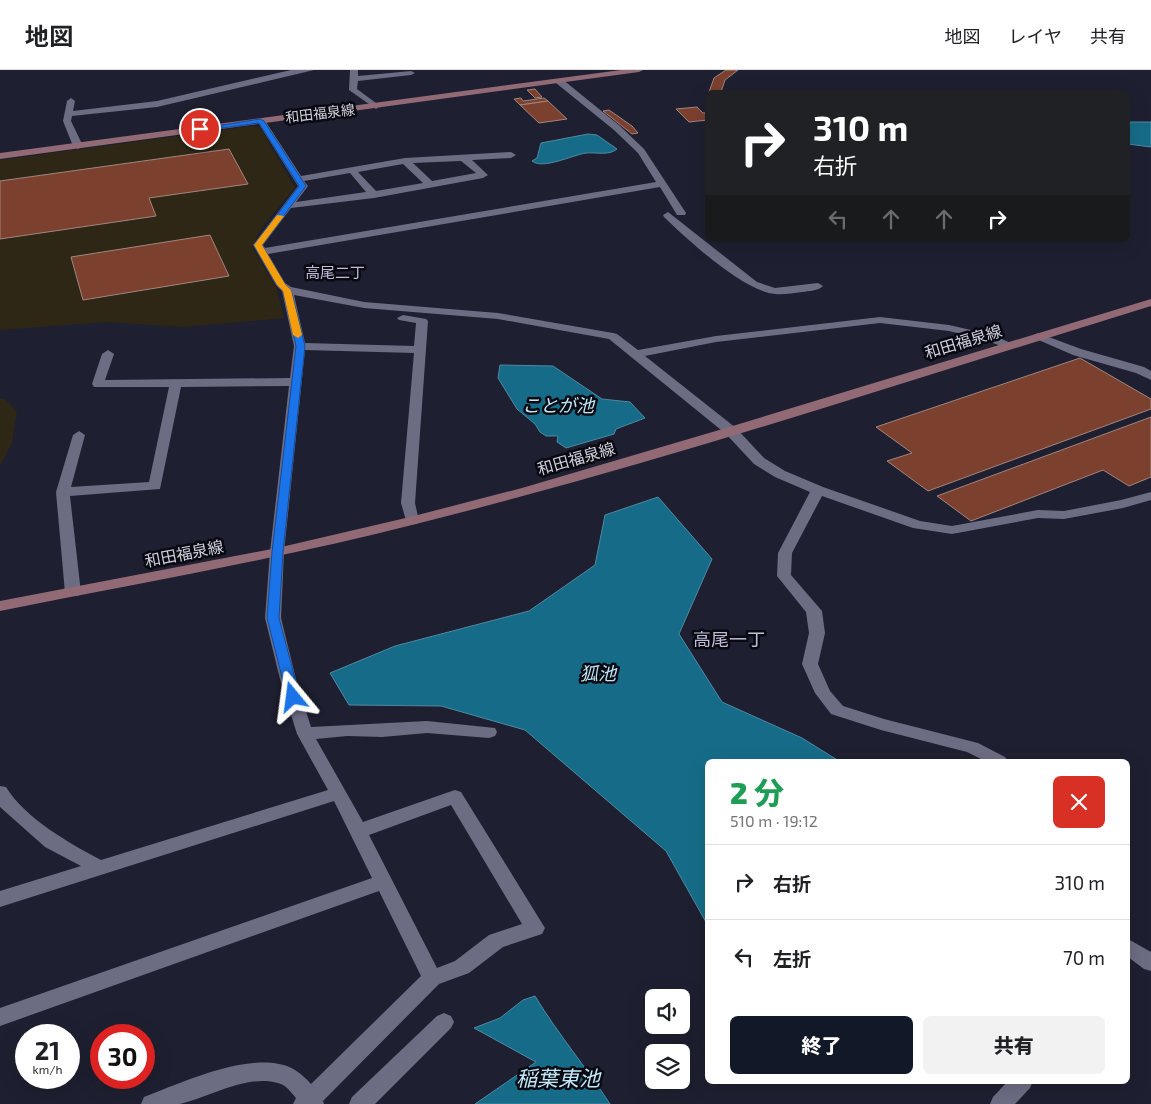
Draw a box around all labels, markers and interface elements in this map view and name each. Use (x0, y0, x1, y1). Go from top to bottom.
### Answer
text: 地図 (25, 21, 73, 50)
text: 地図 (945, 25, 981, 47)
text: レイヤ (1009, 25, 1062, 47)
text: 共有 (1090, 25, 1126, 47)
street label: 和田福泉線 (284, 100, 356, 126)
text: 310 m (813, 106, 908, 148)
pin (179, 108, 221, 150)
icon: right (730, 110, 795, 175)
icon: arrive (186, 115, 214, 143)
text: 右折 (813, 152, 857, 178)
icon: left (824, 205, 852, 233)
icon: ahead (877, 205, 905, 233)
icon: ahead (930, 205, 958, 233)
icon: right (983, 205, 1011, 233)
district label: 高尾二丁 (305, 263, 365, 281)
street label: 和田福泉線 (922, 320, 1004, 362)
water label: ことが池 (522, 394, 596, 416)
street label: 和田福泉線 (535, 438, 617, 478)
street label: 和田福泉線 (143, 536, 225, 570)
district label: 高尾一丁 (693, 628, 765, 650)
water label: 狐池 (580, 662, 618, 684)
position arrow (266, 670, 318, 722)
text: 2 分 (730, 774, 784, 810)
button: close (1053, 776, 1105, 828)
text: 510 m · 19:12 (730, 811, 818, 830)
icon: right (730, 868, 758, 896)
text: 310 m (1055, 871, 1105, 894)
text: 右折 (773, 872, 811, 895)
icon: left (730, 943, 758, 971)
text: 70 m (1063, 946, 1105, 969)
text: 左折 (773, 947, 811, 970)
map controls (645, 989, 690, 1089)
button: sound (645, 989, 690, 1034)
button: 終了 (730, 1016, 913, 1074)
button: 共有 (923, 1016, 1105, 1074)
speed limit sign: 30 (90, 1024, 155, 1089)
text: 21 (35, 1035, 60, 1065)
button: layers (645, 1044, 690, 1089)
text: km/h (33, 1062, 62, 1076)
water label: 稲葉東池 (516, 1065, 602, 1090)

